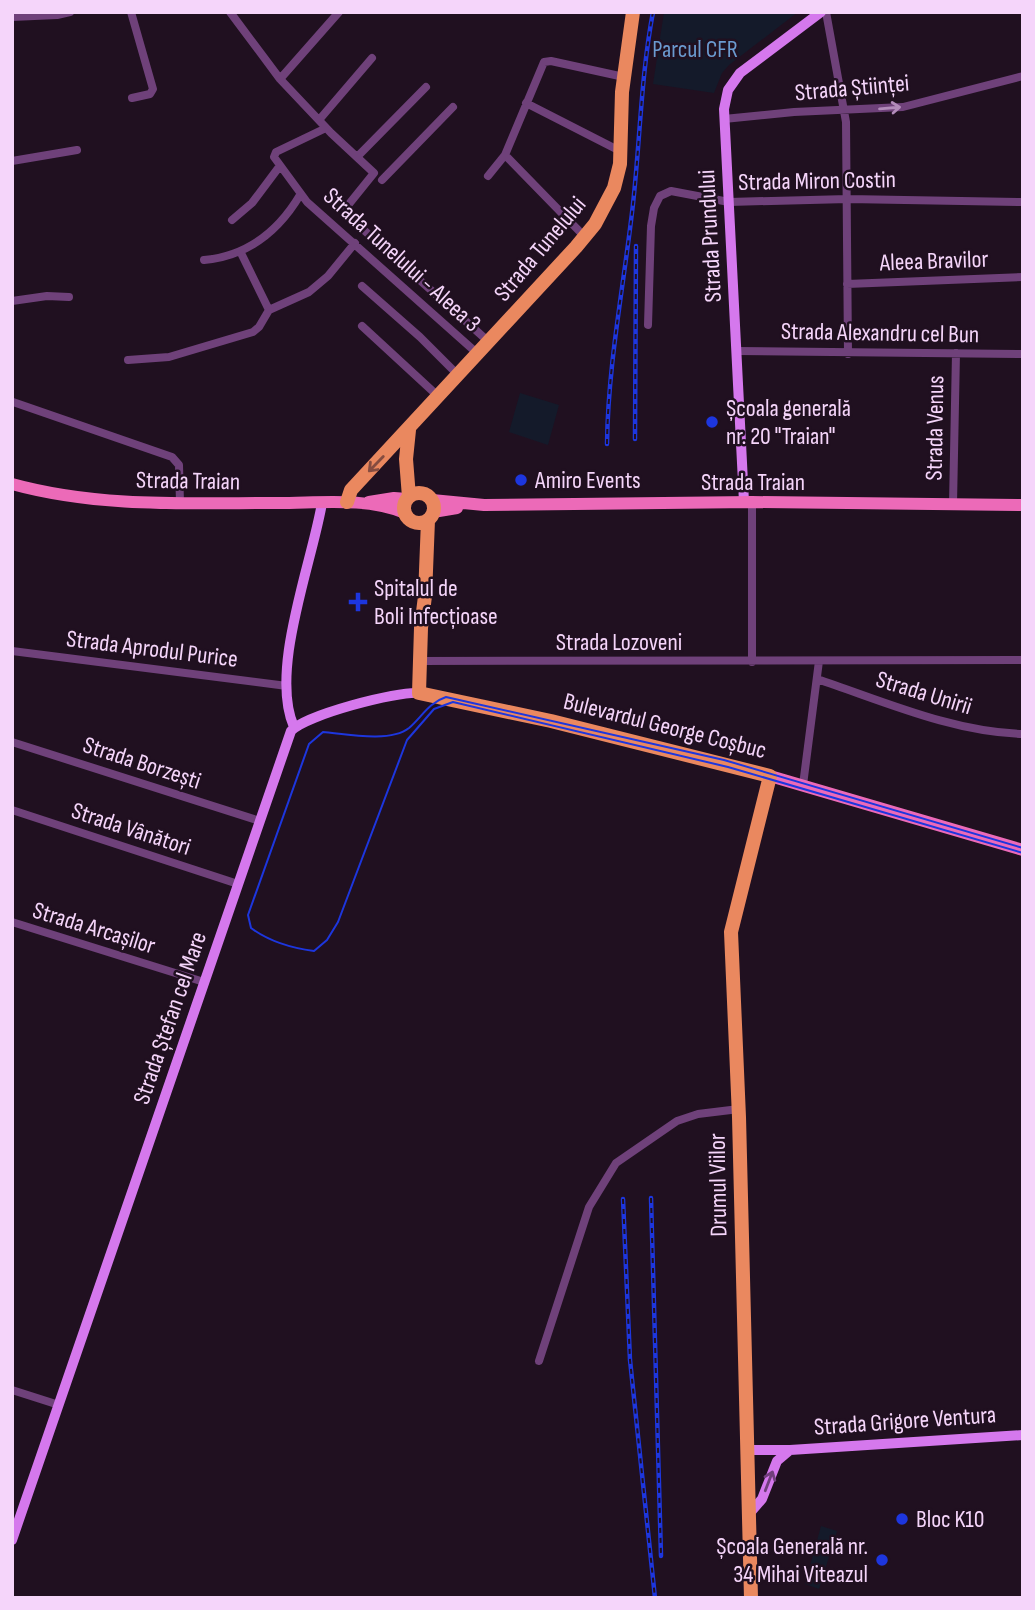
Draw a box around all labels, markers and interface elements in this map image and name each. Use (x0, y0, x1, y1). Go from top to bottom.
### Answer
park label: Parcul CFR (652, 35, 738, 64)
street label: Strada Științei (794, 69, 910, 107)
one-way arrow (878, 101, 901, 114)
street label: Strada Miron Costin (738, 165, 896, 197)
street label: Strada Prundului (692, 169, 728, 303)
street label: Strada Tunelului - Aleea 3 (317, 182, 487, 338)
street label: Strada Tunelului (488, 191, 592, 307)
street label: Aleea Bravilor (878, 245, 989, 277)
street label: Strada Alexandru cel Bun (781, 317, 979, 349)
street label: Strada Venus (920, 375, 950, 481)
place label: Școala generală nr. 20 "Traian" (726, 394, 851, 451)
marker: Școala generală nr. 20 "Traian" (704, 414, 720, 430)
one-way arrow (367, 455, 384, 472)
street label: Strada Traian (136, 466, 240, 496)
place label: Amiro Events (534, 466, 641, 495)
street label: Strada Traian (701, 468, 805, 497)
marker: Amiro Events (513, 472, 529, 488)
place label: Spitalul de Boli Infecțioase (374, 574, 498, 631)
marker: Spitalul de Boli Infecțioase (348, 592, 368, 612)
street label: Strada Aprodul Purice (65, 624, 239, 674)
street label: Strada Lozoveni (556, 628, 682, 657)
street label: Strada Unirii (872, 665, 976, 721)
street label: Bulevardul George Coșbuc (561, 687, 769, 765)
street label: Strada Borzești (79, 730, 205, 796)
street label: Strada Vânători (68, 796, 194, 862)
street label: Strada Arcașilor (29, 896, 159, 960)
street label: Strada Ștefan cel Mare (127, 928, 213, 1108)
street label: Drumul Viilor (703, 1133, 733, 1237)
street label: Strada Grigore Ventura (813, 1400, 997, 1442)
one-way arrow (764, 1471, 776, 1493)
place label: Bloc K10 (916, 1505, 984, 1534)
marker: Bloc K10 (894, 1511, 910, 1527)
place label: Școala Generală nr. 34 Mihai Viteazul (716, 1532, 868, 1589)
marker: Școala Generală nr. 34 Mihai Viteazul (874, 1552, 890, 1568)

